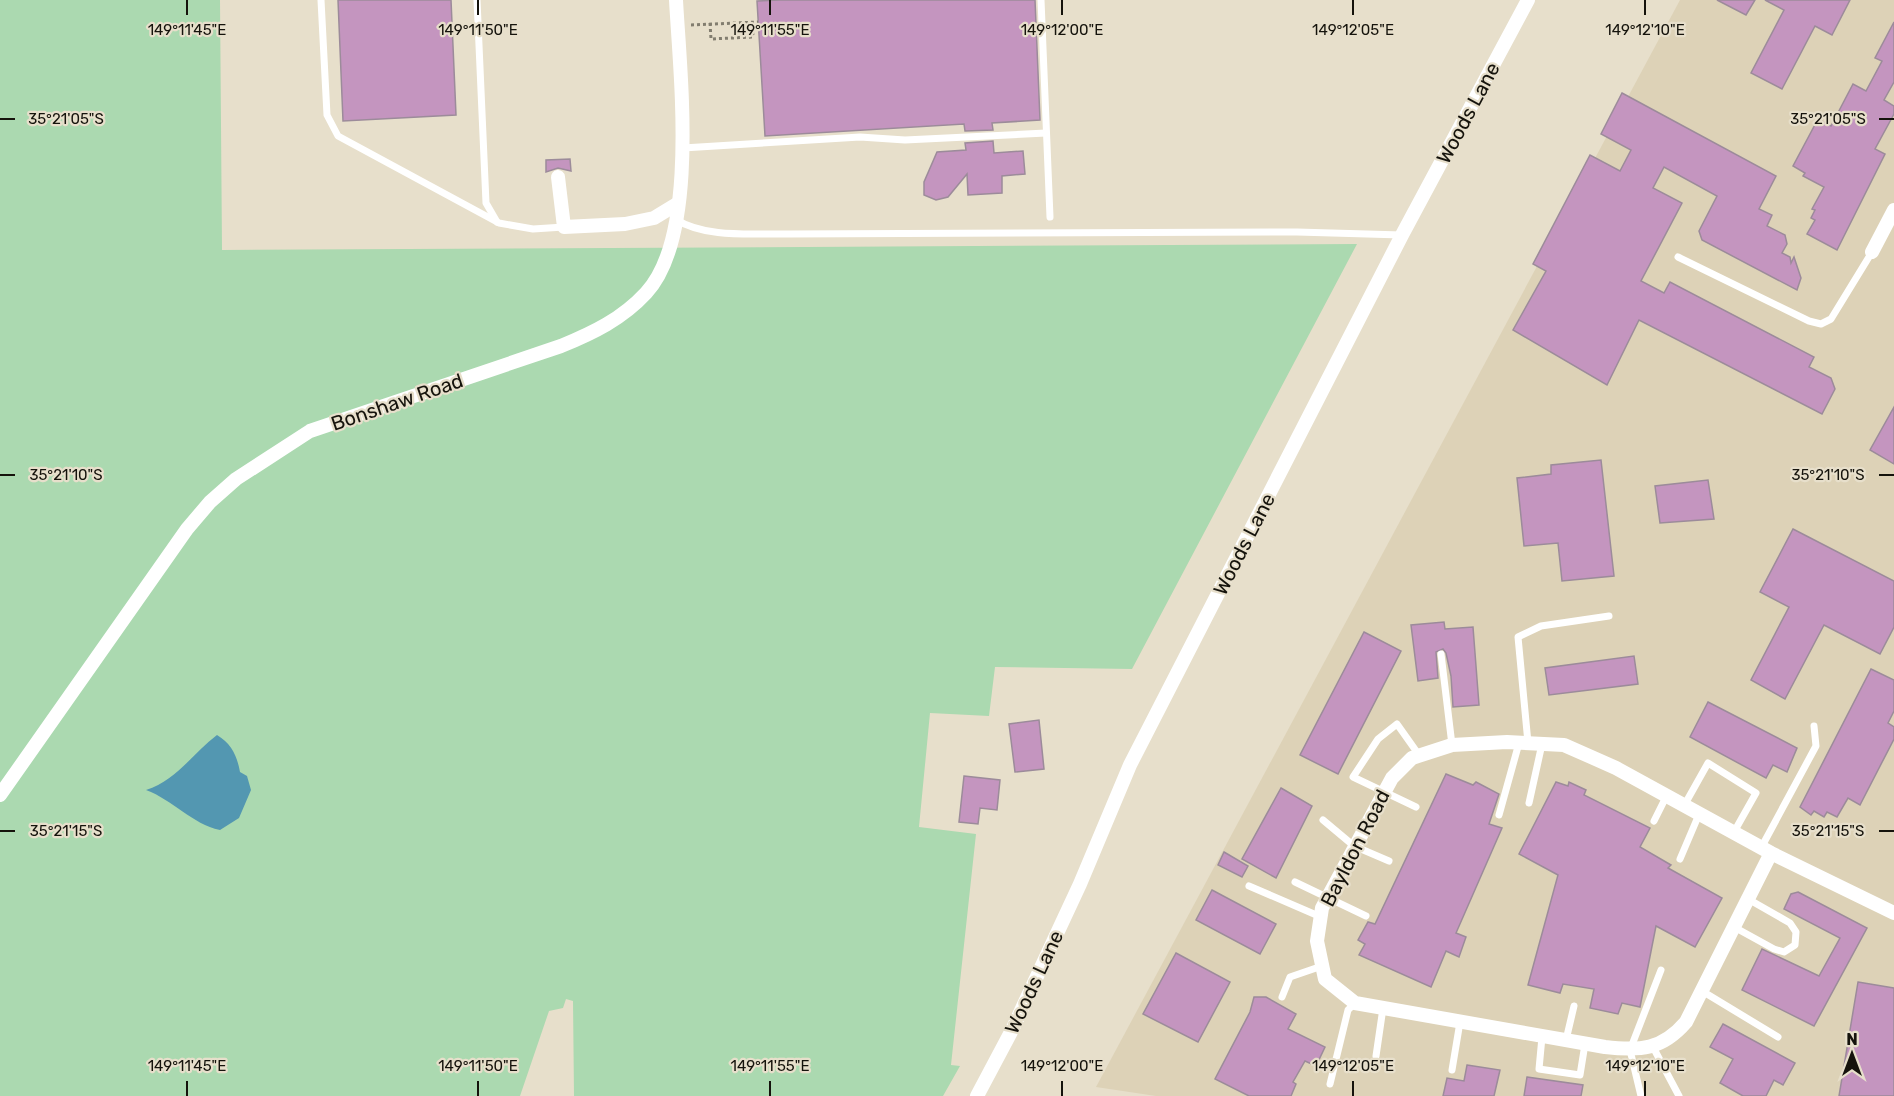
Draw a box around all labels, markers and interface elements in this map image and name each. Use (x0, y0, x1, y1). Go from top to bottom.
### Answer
text: 149°11'45"E (148, 21, 226, 39)
text: 149°11'50"E (438, 21, 518, 39)
text: 149°11'55"E (731, 21, 809, 39)
text: 149°12'00"E (1021, 21, 1103, 39)
text: 149°12'05"E (1312, 21, 1394, 39)
text: 149°12'10"E (1605, 21, 1685, 39)
street label: Woods Lane (1431, 58, 1505, 168)
text: 35°21'05"S (28, 110, 104, 128)
text: 35°21'05"S (1790, 110, 1866, 128)
street label: Bonshaw Road (328, 368, 466, 436)
text: 35°21'10"S (29, 466, 103, 484)
text: 35°21'10"S (1791, 466, 1865, 484)
street label: Woods Lane (1208, 489, 1280, 599)
street label: Bayldon Road (1315, 786, 1395, 910)
text: 35°21'15"S (30, 822, 102, 840)
text: 35°21'15"S (1792, 822, 1864, 840)
street label: Woods Lane (1000, 927, 1068, 1037)
north arrow (1822, 1024, 1882, 1084)
text: N (1846, 1030, 1858, 1049)
text: 149°11'45"E (148, 1057, 226, 1075)
text: 149°11'50"E (438, 1057, 518, 1075)
text: 149°11'55"E (731, 1057, 809, 1075)
text: 149°12'00"E (1021, 1057, 1103, 1075)
text: 149°12'05"E (1312, 1057, 1394, 1075)
text: 149°12'10"E (1605, 1057, 1685, 1075)

